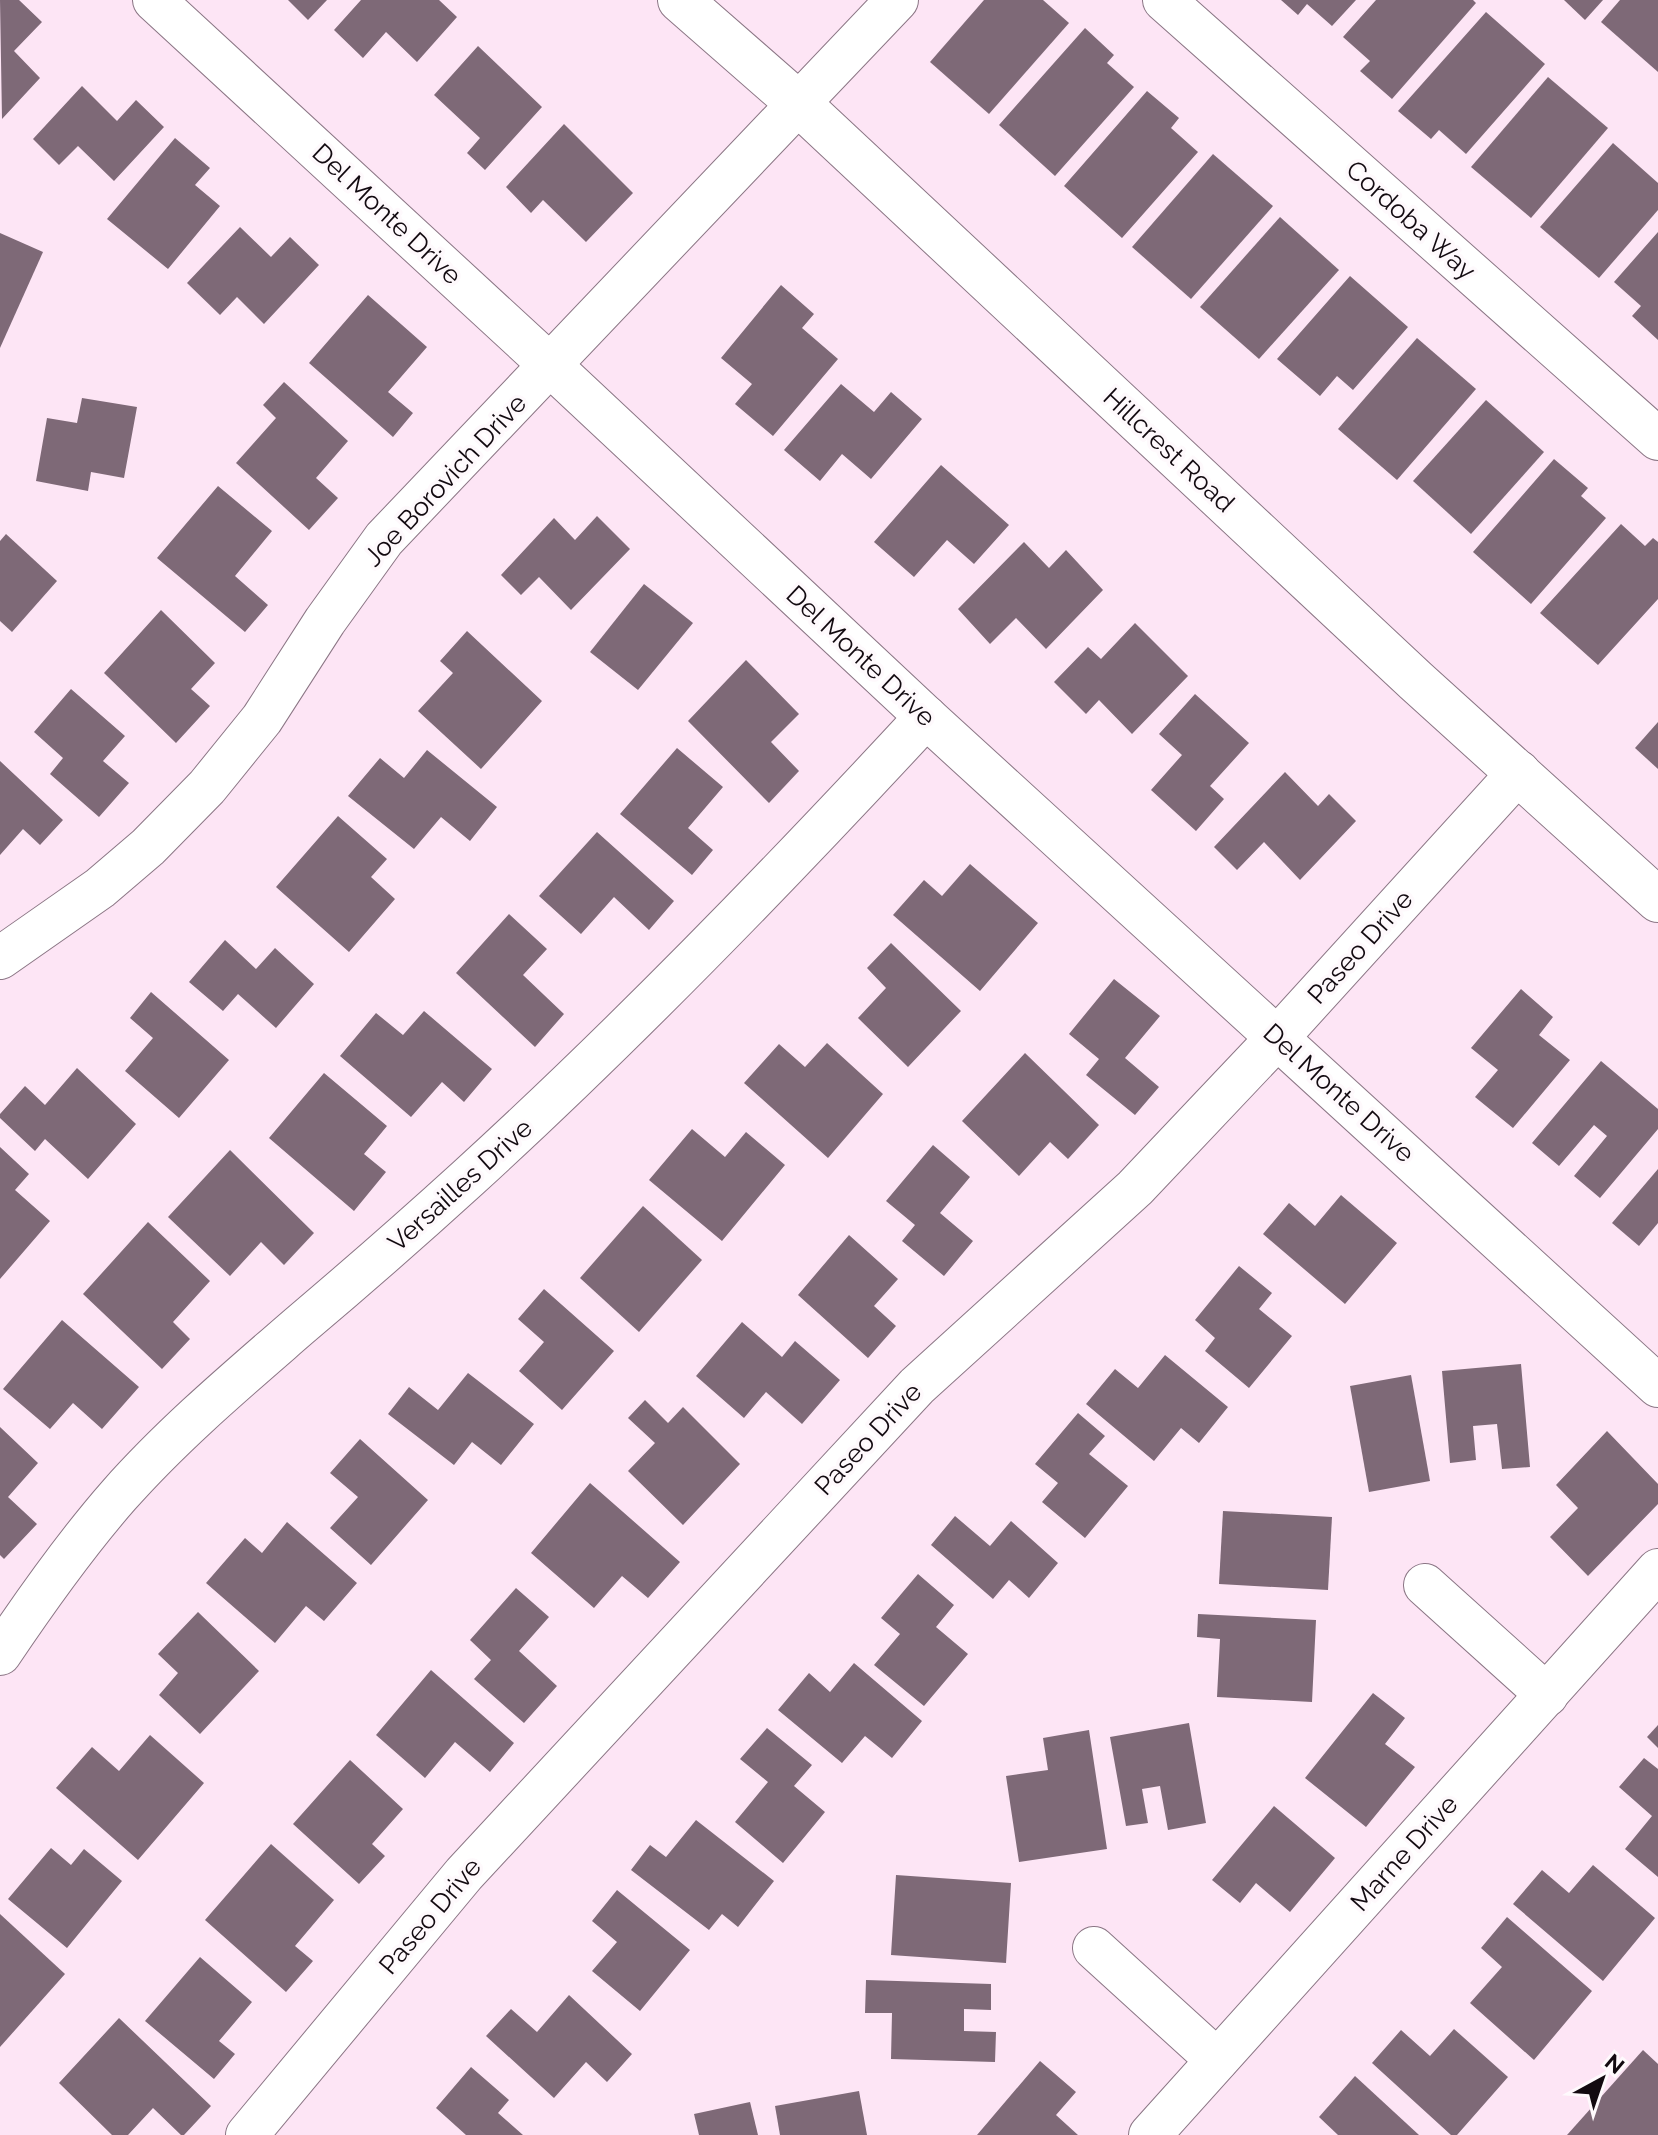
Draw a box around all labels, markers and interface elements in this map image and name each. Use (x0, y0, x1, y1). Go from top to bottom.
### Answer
street label: Del Monte Drive (306, 137, 468, 291)
street label: Cordoba Way (1340, 154, 1482, 286)
street label: Hillcrest Road (1098, 382, 1240, 518)
street label: Joe Borovich Drive (358, 388, 532, 572)
street label: Del Monte Drive (780, 579, 942, 733)
street label: Paseo Drive (1301, 884, 1419, 1010)
street label: Del Monte Drive (1258, 1018, 1420, 1168)
street label: Versailles Drive (382, 1113, 538, 1257)
street label: Paseo Drive (809, 1377, 927, 1501)
street label: Marne Drive (1344, 1789, 1464, 1917)
street label: Paseo Drive (373, 1852, 487, 1980)
north arrow (1562, 2039, 1642, 2119)
text: N (1600, 2048, 1630, 2079)

